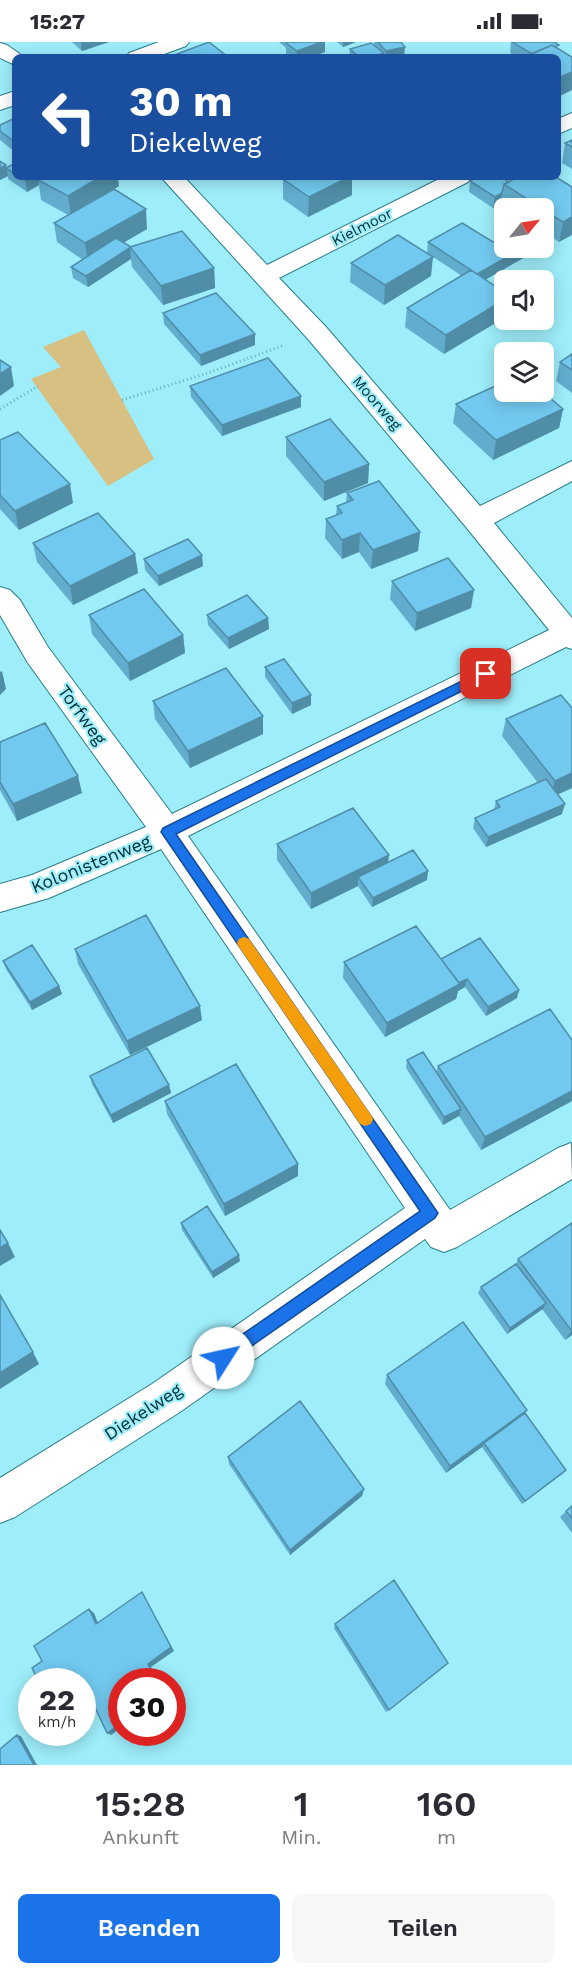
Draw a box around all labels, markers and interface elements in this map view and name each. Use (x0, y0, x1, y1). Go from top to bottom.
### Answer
text: 15:27 (30, 9, 85, 34)
text: 30 m (129, 77, 233, 126)
icon: left (30, 78, 108, 156)
text: Diekelweg (129, 127, 261, 159)
north arrow (494, 198, 554, 258)
map controls (494, 198, 554, 402)
street label: Kielmoor (329, 204, 395, 250)
button: sound (494, 270, 554, 330)
button: layers (494, 342, 554, 402)
street label: Moorweg (349, 372, 405, 434)
pin (460, 648, 511, 699)
icon: arrive (469, 657, 502, 690)
street label: Torfweg (54, 681, 111, 749)
street label: Kolonistenweg (28, 830, 154, 897)
position arrow (191, 1326, 255, 1390)
street label: Diekelweg (100, 1379, 186, 1444)
speed limit sign: 30 (108, 1668, 186, 1746)
text: 22 (39, 1682, 75, 1717)
text: km/h (38, 1713, 76, 1731)
text: 15:28 (95, 1783, 186, 1825)
text: 1 (294, 1783, 309, 1825)
text: 160 (417, 1783, 477, 1825)
text: Ankunft (102, 1825, 179, 1849)
text: Min. (281, 1825, 321, 1849)
text: m (437, 1825, 456, 1849)
button: Beenden (18, 1894, 280, 1963)
button: Teilen (292, 1894, 554, 1963)

